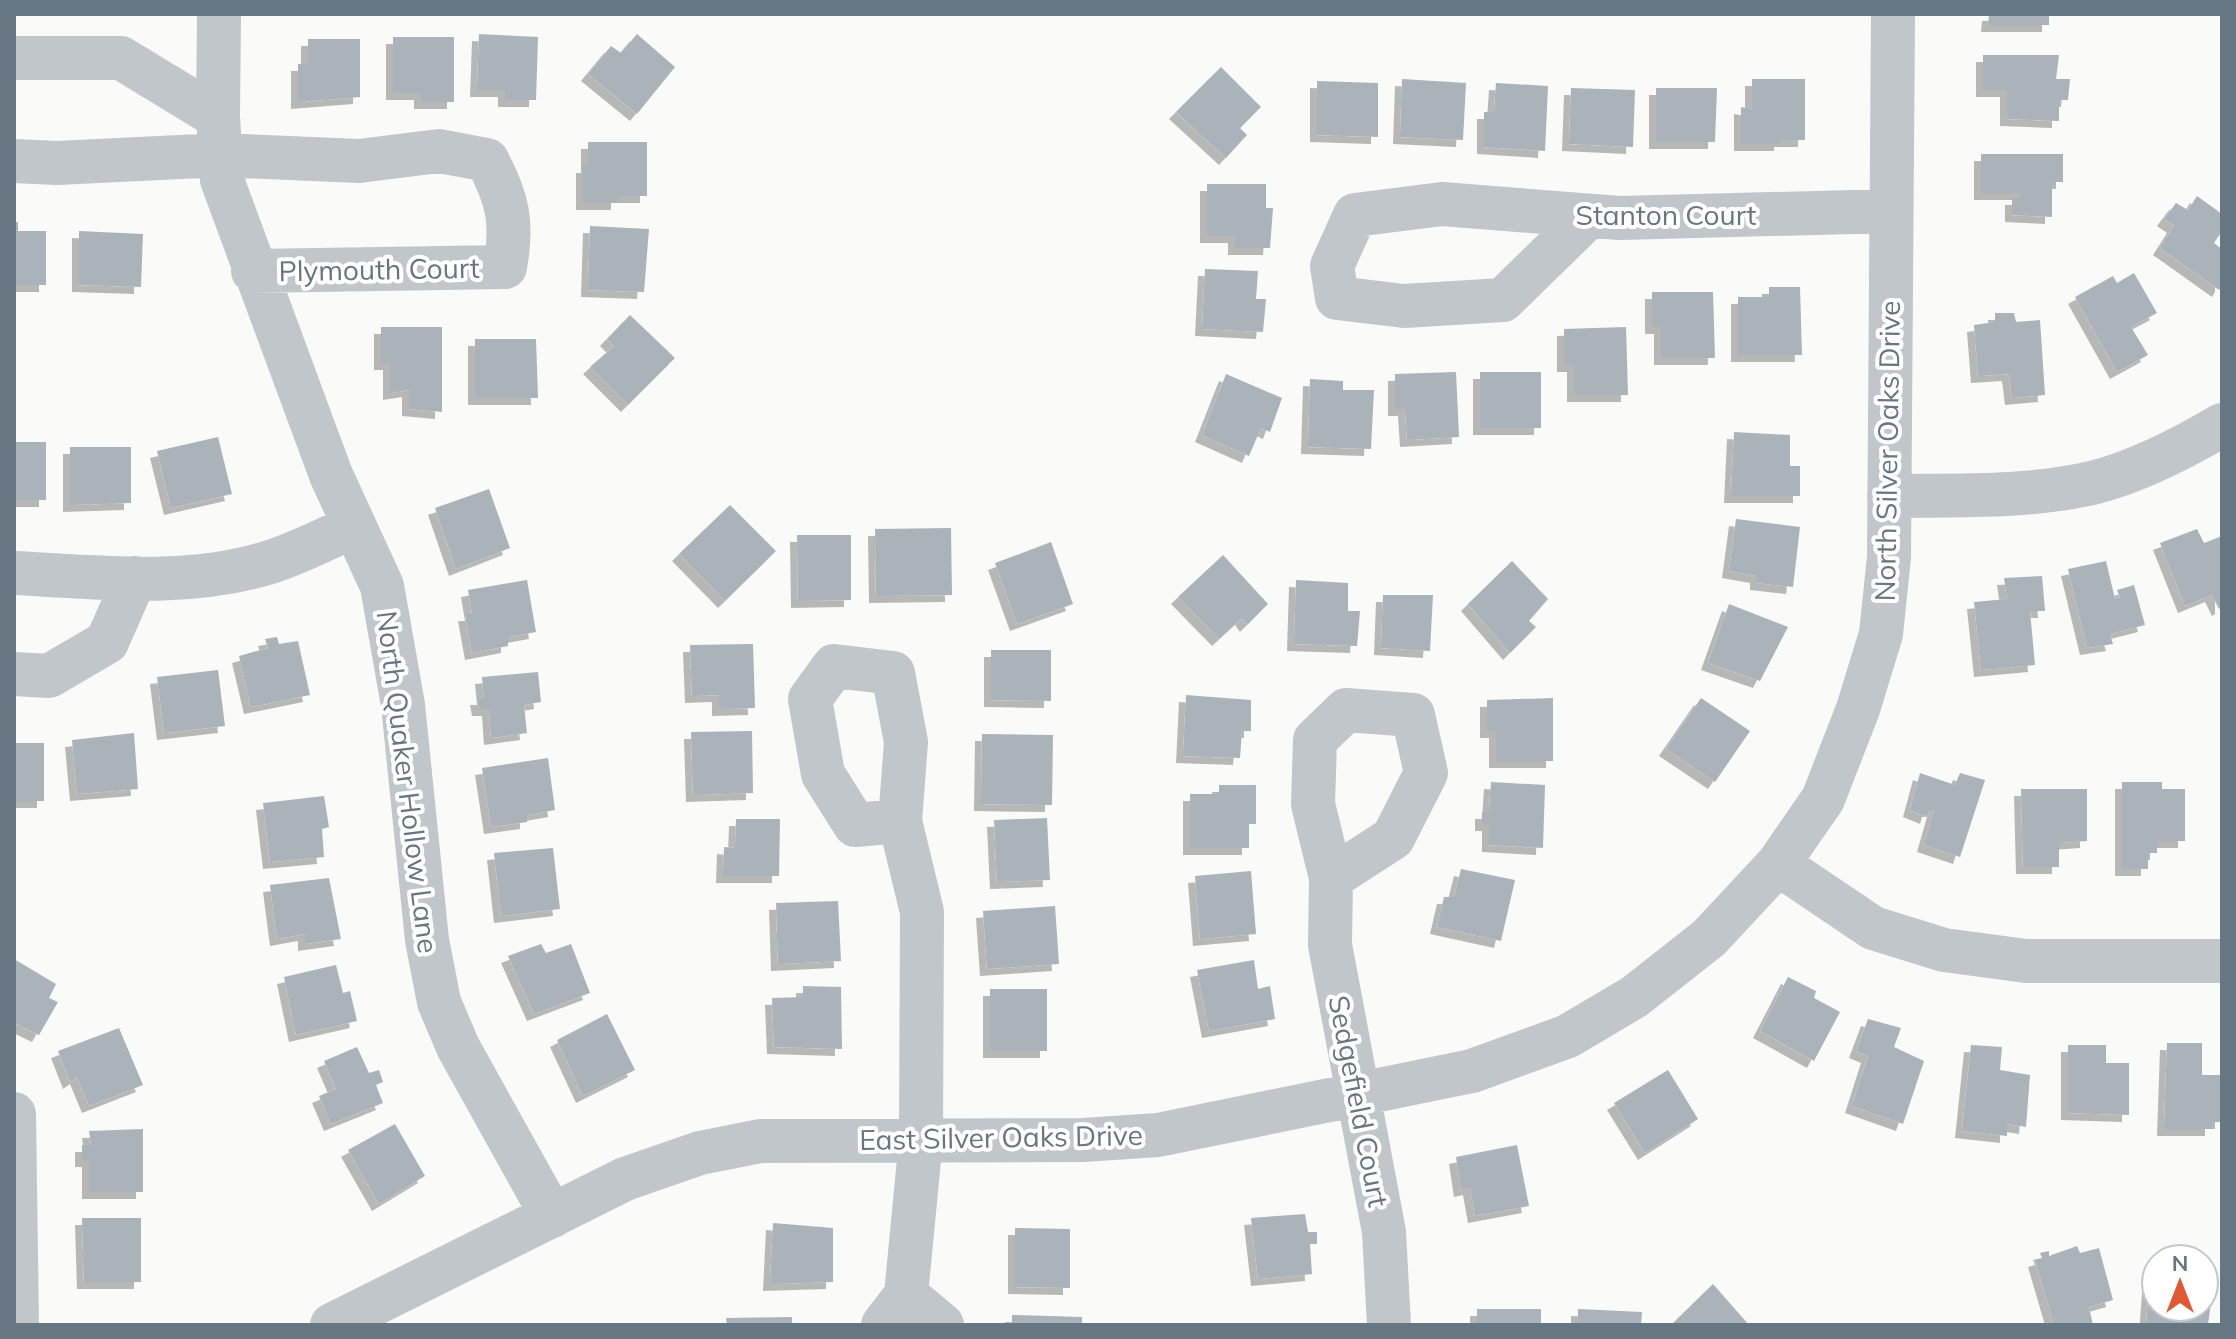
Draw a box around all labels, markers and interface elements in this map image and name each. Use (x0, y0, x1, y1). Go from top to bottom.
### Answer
street label: Stanton Court (1576, 197, 1757, 232)
street label: Plymouth Court (278, 250, 480, 288)
street label: North Silver Oaks Drive (1867, 300, 1907, 602)
street label: North Quaker Hollow Lane (370, 609, 446, 955)
street label: Sedgefield Court (1321, 992, 1397, 1210)
street label: East Silver Oaks Drive (859, 1117, 1143, 1157)
north arrow (2140, 1243, 2220, 1323)
text: N (2172, 1249, 2188, 1277)

